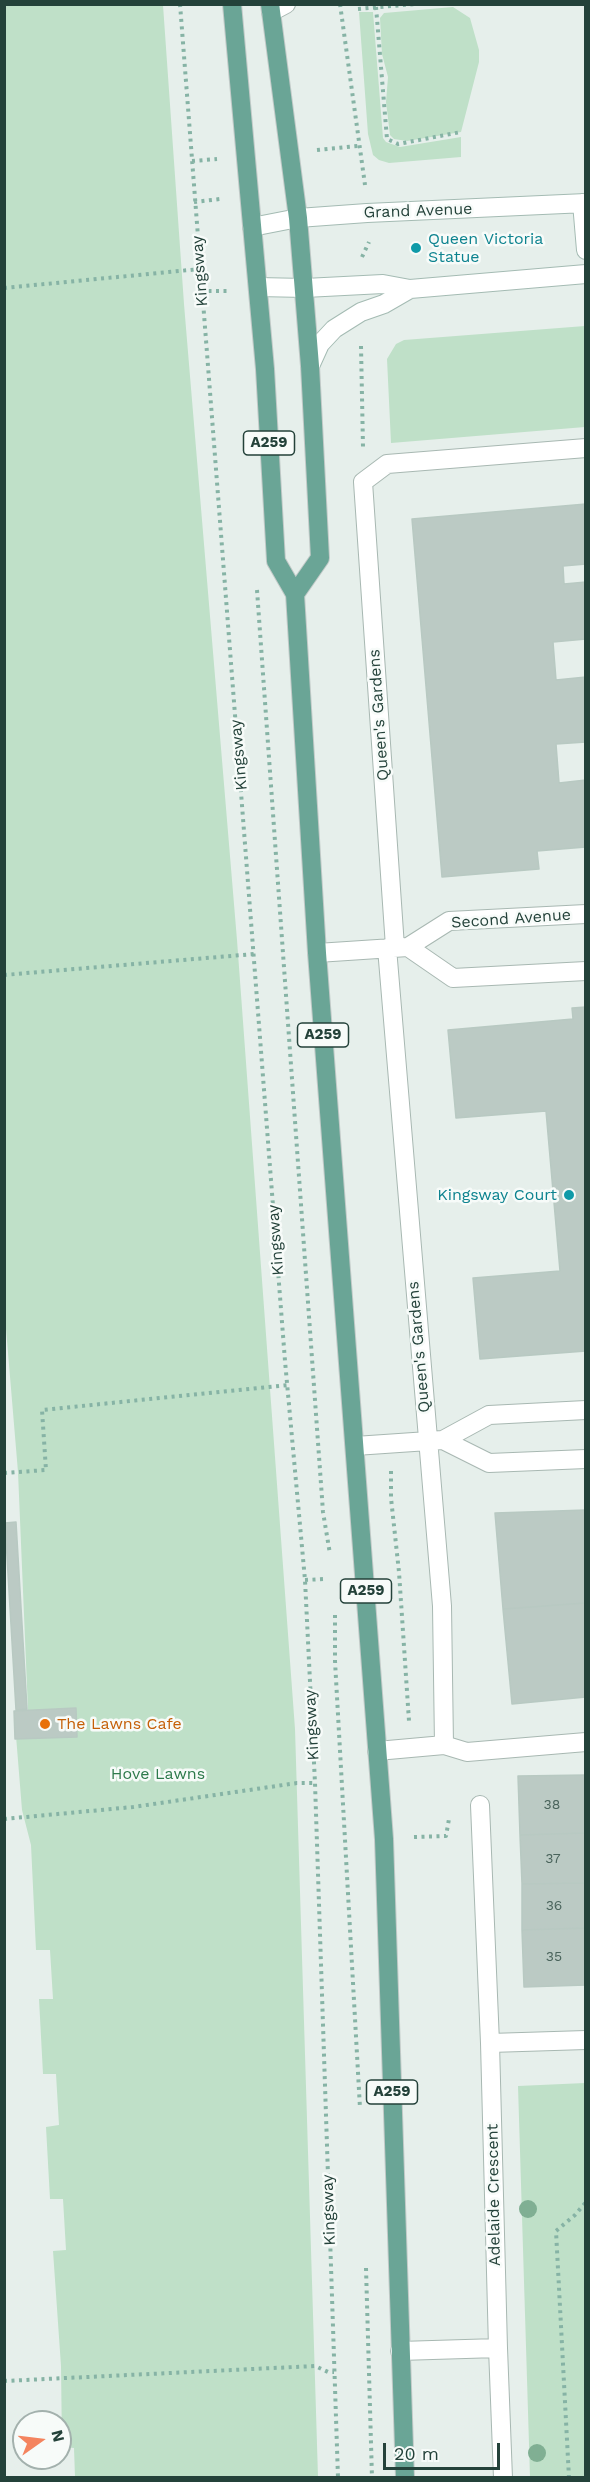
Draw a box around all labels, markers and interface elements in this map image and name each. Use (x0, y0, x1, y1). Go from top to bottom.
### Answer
street label: Grand Avenue (363, 200, 473, 222)
place label: Queen Victoria Statue (428, 229, 543, 267)
street label: Kingsway (188, 235, 212, 307)
marker: Queen Victoria Statue (409, 241, 423, 255)
road number: A259 (244, 431, 294, 455)
street label: Queen's Gardens (365, 649, 393, 781)
street label: Kingsway (226, 719, 252, 791)
street label: Second Avenue (450, 905, 572, 933)
road number: A259 (298, 1023, 348, 1047)
place label: Kingsway Court (437, 1185, 557, 1205)
marker: Kingsway Court (562, 1188, 576, 1202)
street label: Kingsway (264, 1204, 288, 1276)
street label: Queen's Gardens (404, 1281, 434, 1413)
road number: A259 (340, 1579, 392, 1603)
street label: Kingsway (301, 1689, 323, 1761)
place label: The Lawns Cafe (57, 1714, 182, 1734)
marker: The Lawns Cafe (38, 1717, 52, 1731)
park label: Hove Lawns (111, 1764, 205, 1784)
house number: 38 (544, 1797, 560, 1813)
house number: 37 (545, 1851, 561, 1867)
house number: 36 (546, 1898, 562, 1914)
house number: 35 (546, 1949, 562, 1965)
road number: A259 (366, 2080, 418, 2104)
street label: Adelaide Crescent (483, 2124, 505, 2266)
street label: Kingsway (318, 2174, 340, 2246)
north arrow (12, 2410, 72, 2470)
text: N (47, 2428, 69, 2444)
scale bar (386, 2431, 503, 2469)
text: 20 m (394, 2443, 439, 2464)

